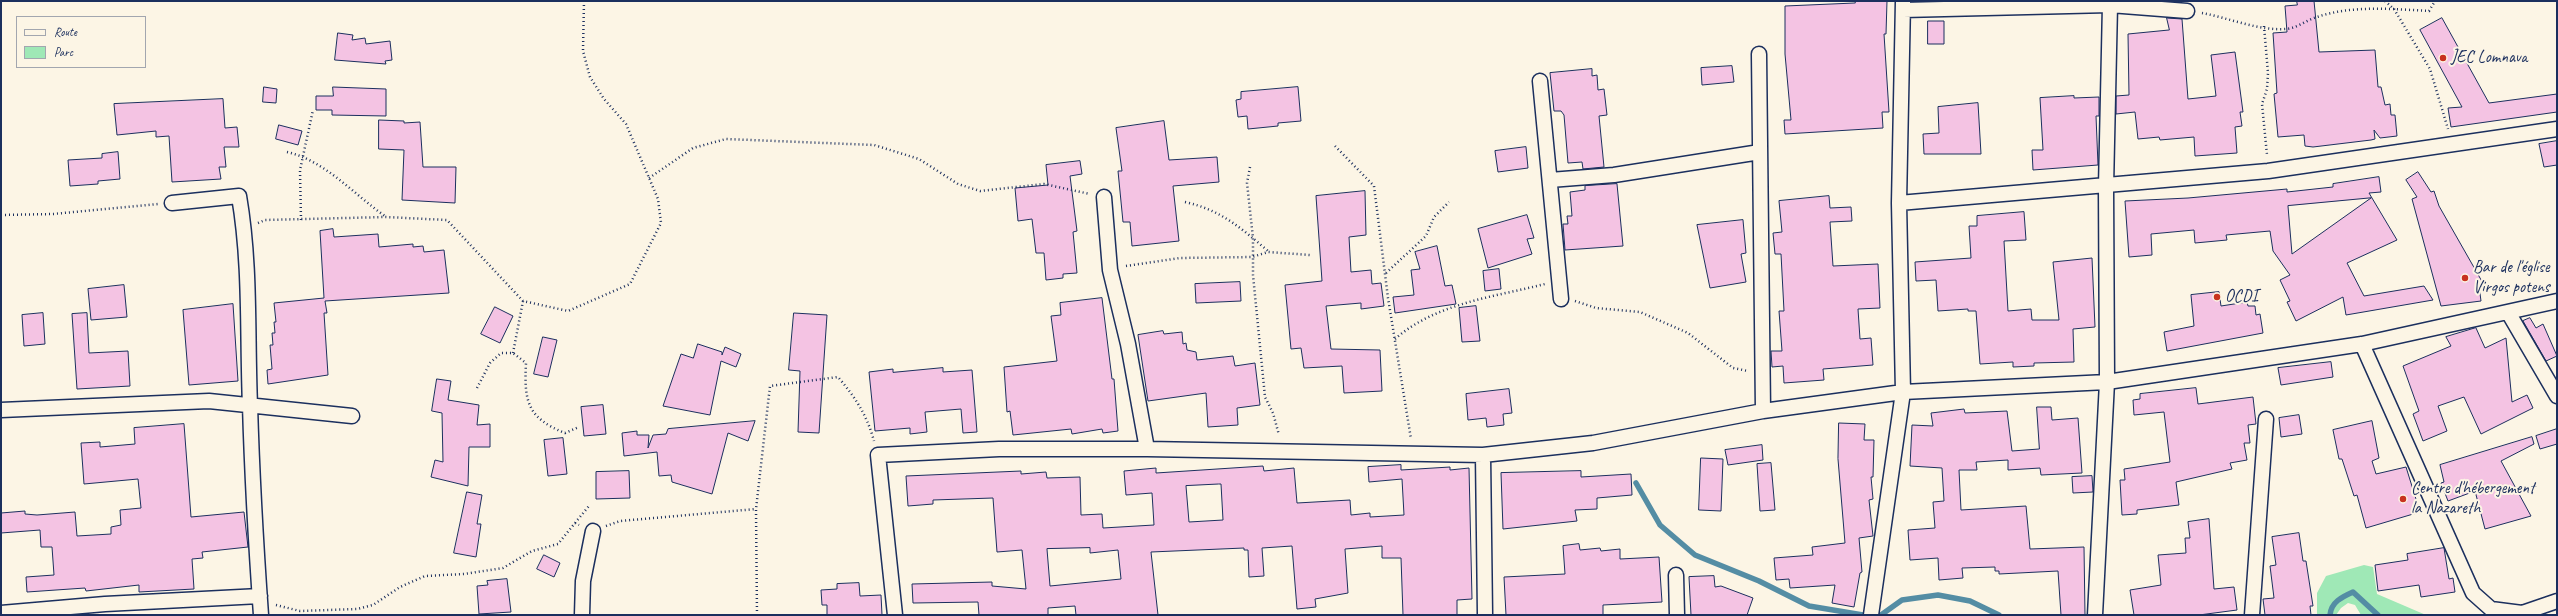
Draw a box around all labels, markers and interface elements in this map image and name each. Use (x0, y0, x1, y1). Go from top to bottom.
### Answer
legend (16, 16, 146, 68)
text: Route (54, 24, 77, 40)
text: Parc (54, 44, 73, 60)
place label: JEC Lomnava (2451, 48, 2527, 68)
marker: JEC Lomnava (2438, 53, 2448, 63)
place label: Bar de l'église Virgos potens (2473, 258, 2550, 298)
marker: Bar de l'église Virgos potens (2460, 273, 2470, 283)
place label: OCDI (2225, 287, 2258, 307)
marker: OCDI (2212, 292, 2222, 302)
place label: Centre d'hébergement la Nazareth (2411, 479, 2535, 519)
marker: Centre d'hébergement la Nazareth (2398, 494, 2408, 504)

